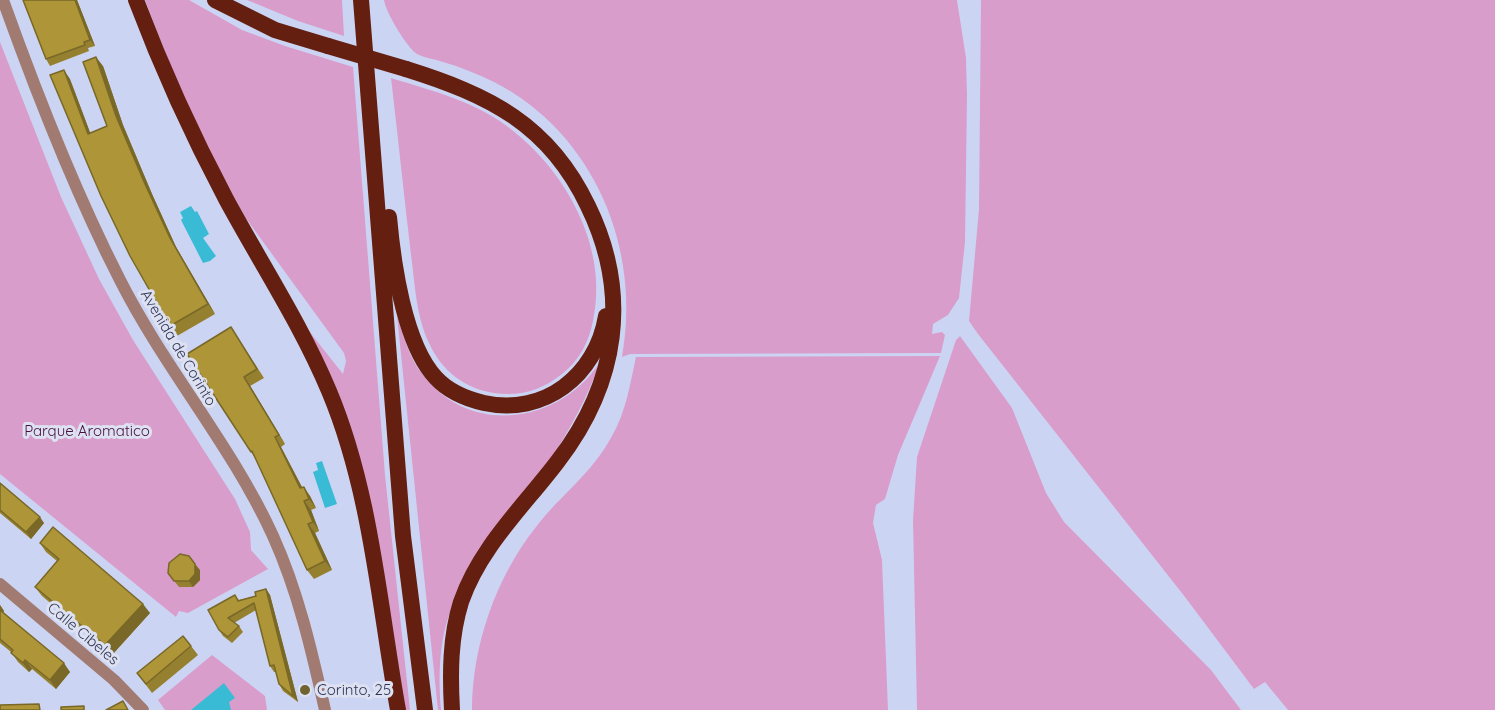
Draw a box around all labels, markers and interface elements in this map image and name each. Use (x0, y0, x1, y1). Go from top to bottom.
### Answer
street label: Avenida de Corinto (136, 287, 220, 409)
park label: Parque Aromatico (24, 422, 150, 440)
street label: Calle Cibeles (44, 599, 122, 669)
place label: Corinto, 25 (317, 681, 391, 699)
marker: Corinto, 25 (298, 683, 312, 697)

